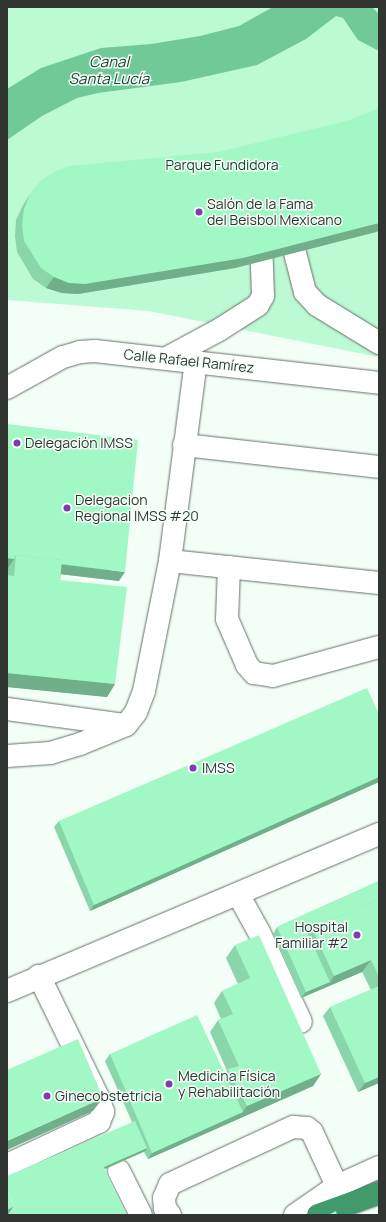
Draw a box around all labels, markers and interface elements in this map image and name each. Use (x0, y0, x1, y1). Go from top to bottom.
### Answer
water label: Canal Santa Lucía (69, 52, 149, 87)
park label: Parque Fundidora (166, 157, 278, 173)
place label: Salón de la Fama del Beisbol Mexicano (207, 196, 342, 228)
marker: Salón de la Fama del Beisbol Mexicano (194, 207, 204, 217)
street label: Calle Rafael Ramírez (123, 346, 255, 376)
place label: Delegación IMSS (25, 435, 133, 451)
marker: Delegación IMSS (12, 438, 22, 448)
place label: Delegacion Regional IMSS #20 (75, 492, 199, 524)
marker: Delegacion Regional IMSS #20 (62, 503, 72, 513)
place label: IMSS (202, 760, 235, 776)
marker: IMSS (187, 762, 199, 774)
place label: Hospital Familiar #2 (275, 919, 348, 952)
marker: Hospital Familiar #2 (351, 929, 363, 941)
place label: Medicina Física y Rehabilitación (178, 1068, 280, 1100)
marker: Medicina Física y Rehabilitación (163, 1078, 175, 1090)
place label: Ginecobstetricia (55, 1088, 162, 1104)
marker: Ginecobstetricia (42, 1091, 52, 1101)

